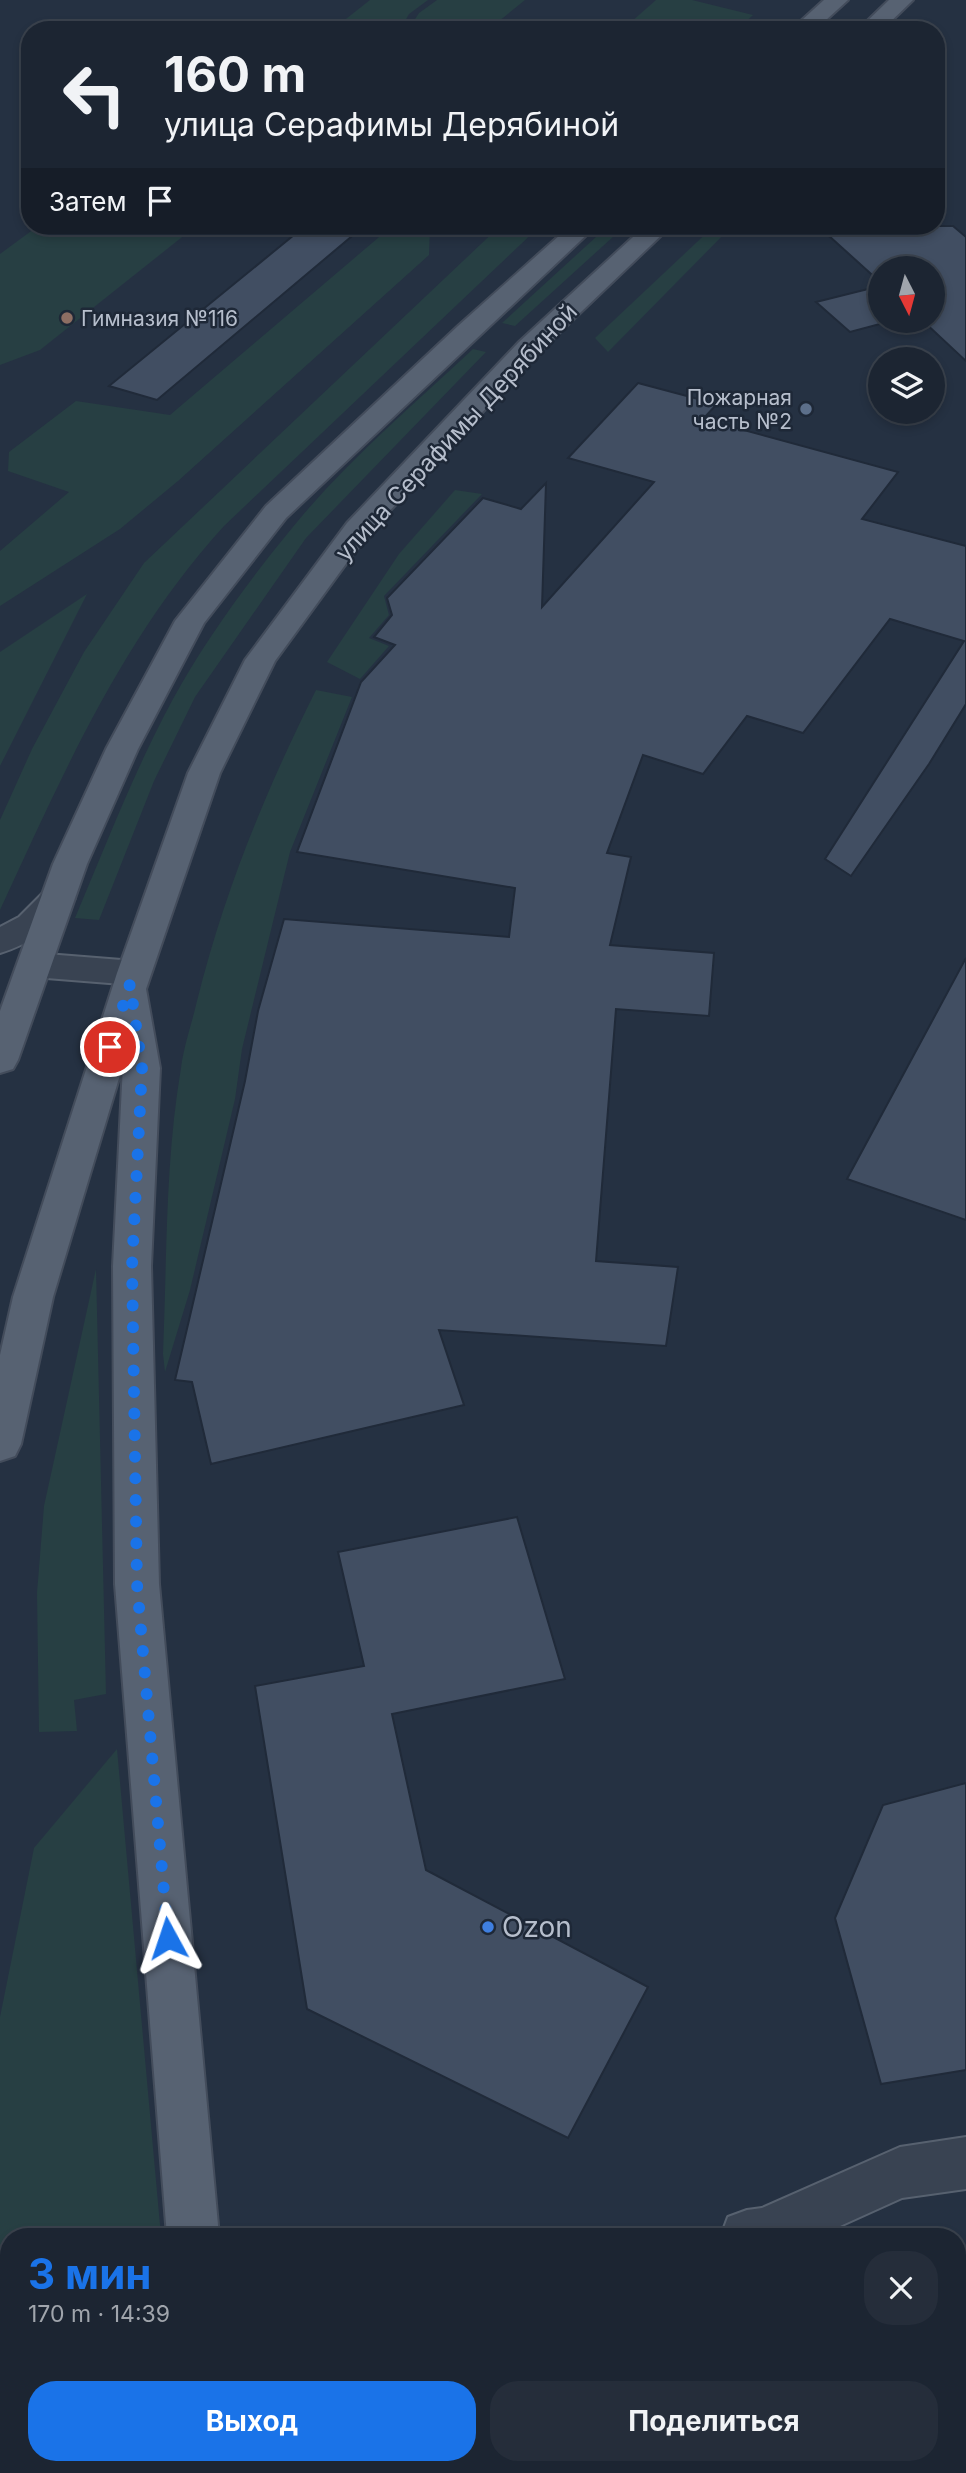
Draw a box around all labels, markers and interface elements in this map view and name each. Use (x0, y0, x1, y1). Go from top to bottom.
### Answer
text: 160 m (164, 45, 306, 104)
icon: left (49, 49, 140, 140)
text: улица Серафимы Дерябиной (164, 105, 619, 144)
icon: arrive (141, 182, 179, 220)
text: Затем (49, 186, 127, 217)
north arrow (868, 256, 945, 332)
map controls (868, 256, 945, 424)
street label: улица Серафимы Дерябиной (329, 297, 583, 567)
place label: Гимназия №116 (81, 306, 238, 331)
marker: Гимназия №116 (59, 310, 75, 326)
button: layers (868, 347, 945, 424)
place label: Пожарная часть №2 (687, 385, 792, 434)
marker: Пожарная часть №2 (798, 401, 814, 417)
pin (80, 1017, 140, 1077)
icon: arrive (91, 1028, 129, 1066)
position arrow (131, 1901, 205, 1975)
place label: Ozon (502, 1910, 572, 1944)
marker: Ozon (480, 1919, 496, 1935)
text: 3 мин (28, 2248, 151, 2299)
button: close (864, 2251, 938, 2325)
text: 170 m · 14:39 (28, 2300, 170, 2328)
button: Выход (28, 2381, 476, 2461)
button: Поделиться (490, 2381, 938, 2461)

